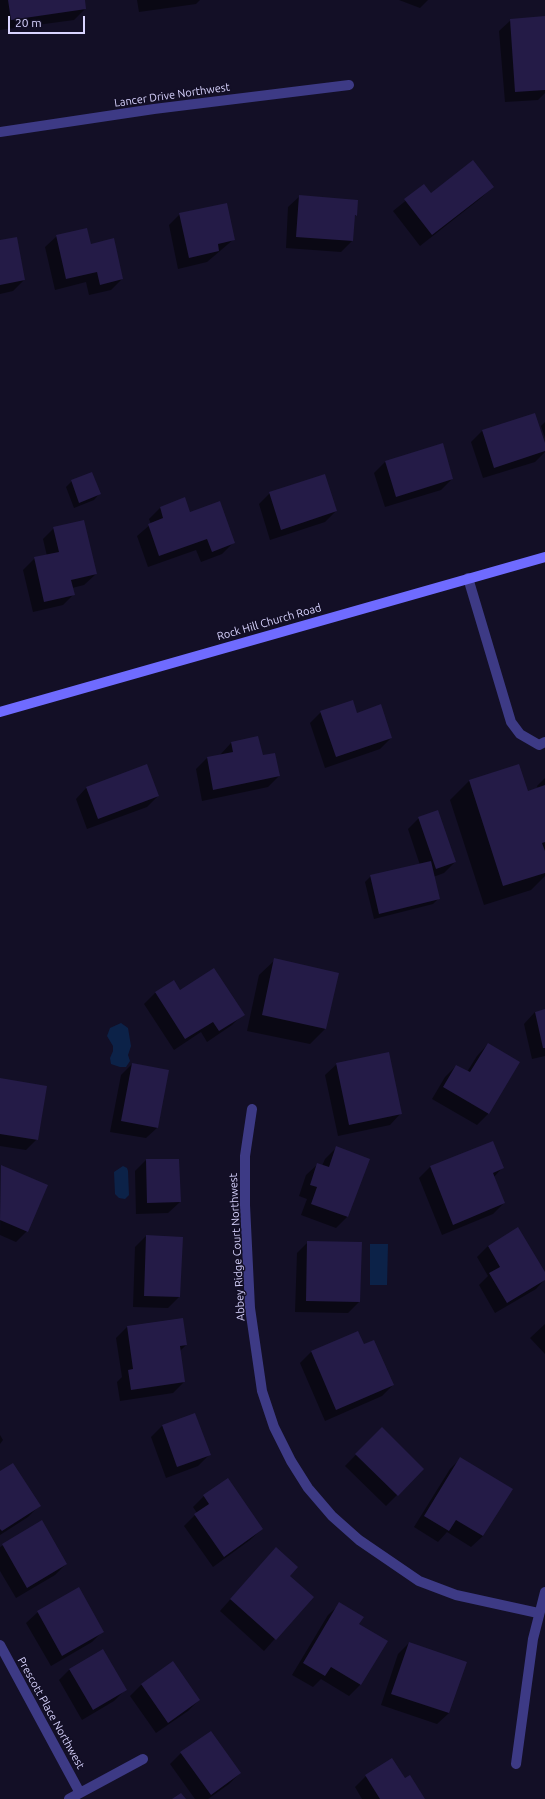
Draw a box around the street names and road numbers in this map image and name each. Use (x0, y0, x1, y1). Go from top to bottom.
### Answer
street label: Lancer Drive Northwest (113, 80, 231, 110)
street label: Rock Hill Church Road (215, 601, 323, 643)
street label: Abbey Ridge Court Northwest (227, 1173, 247, 1321)
street label: Prescott Place Northwest (15, 1655, 87, 1771)

